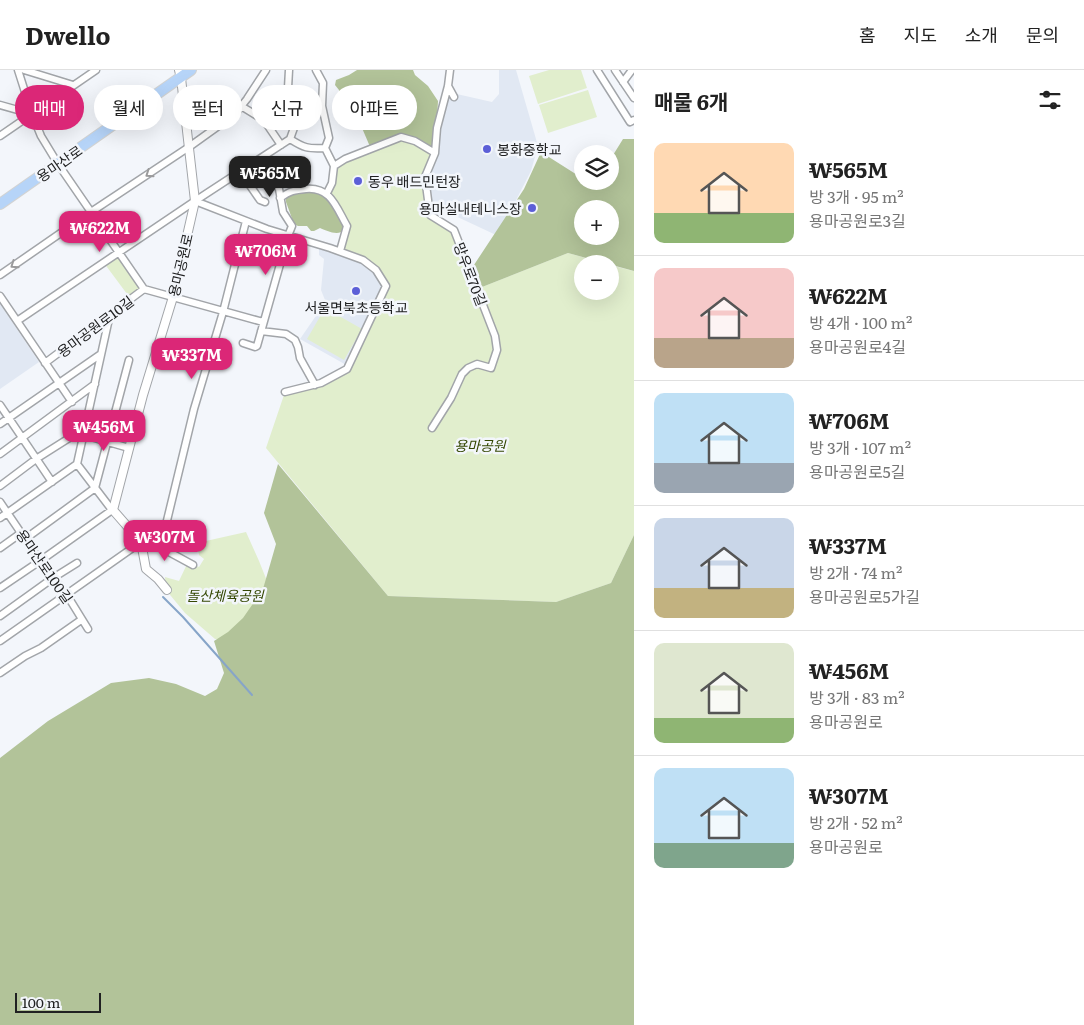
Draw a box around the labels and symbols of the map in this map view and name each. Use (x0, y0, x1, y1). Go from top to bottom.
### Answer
place label: 봉화중학교 (497, 139, 562, 159)
street label: 용마산로 (32, 140, 86, 186)
marker: 봉화중학교 (481, 143, 493, 155)
pin: ₩565M (235, 156, 305, 198)
one-way arrow (145, 168, 154, 177)
place label: 동우 배드민턴장 (368, 171, 461, 191)
marker: 동우 배드민턴장 (352, 175, 364, 187)
place label: 용마실내테니스장 (419, 198, 522, 218)
marker: 용마실내테니스장 (526, 202, 538, 214)
pin: ₩622M (65, 210, 135, 253)
street label: 용마공원로 (163, 231, 197, 299)
pin: ₩706M (231, 234, 301, 276)
street label: 망우로70길 (450, 239, 492, 309)
one-way arrow (11, 259, 20, 268)
marker: 서울면북초등학교 (350, 285, 362, 297)
street label: 용마공원로10길 (53, 291, 137, 361)
place label: 서울면북초등학교 (304, 297, 408, 317)
pin: ₩337M (157, 338, 227, 380)
pin: ₩456M (69, 410, 139, 452)
park label: 용마공원 (454, 435, 507, 455)
pin: ₩307M (130, 520, 200, 562)
street label: 용마산로100길 (12, 525, 78, 607)
park label: 돌산체육공원 (186, 585, 265, 605)
scale bar (15, 990, 101, 1013)

